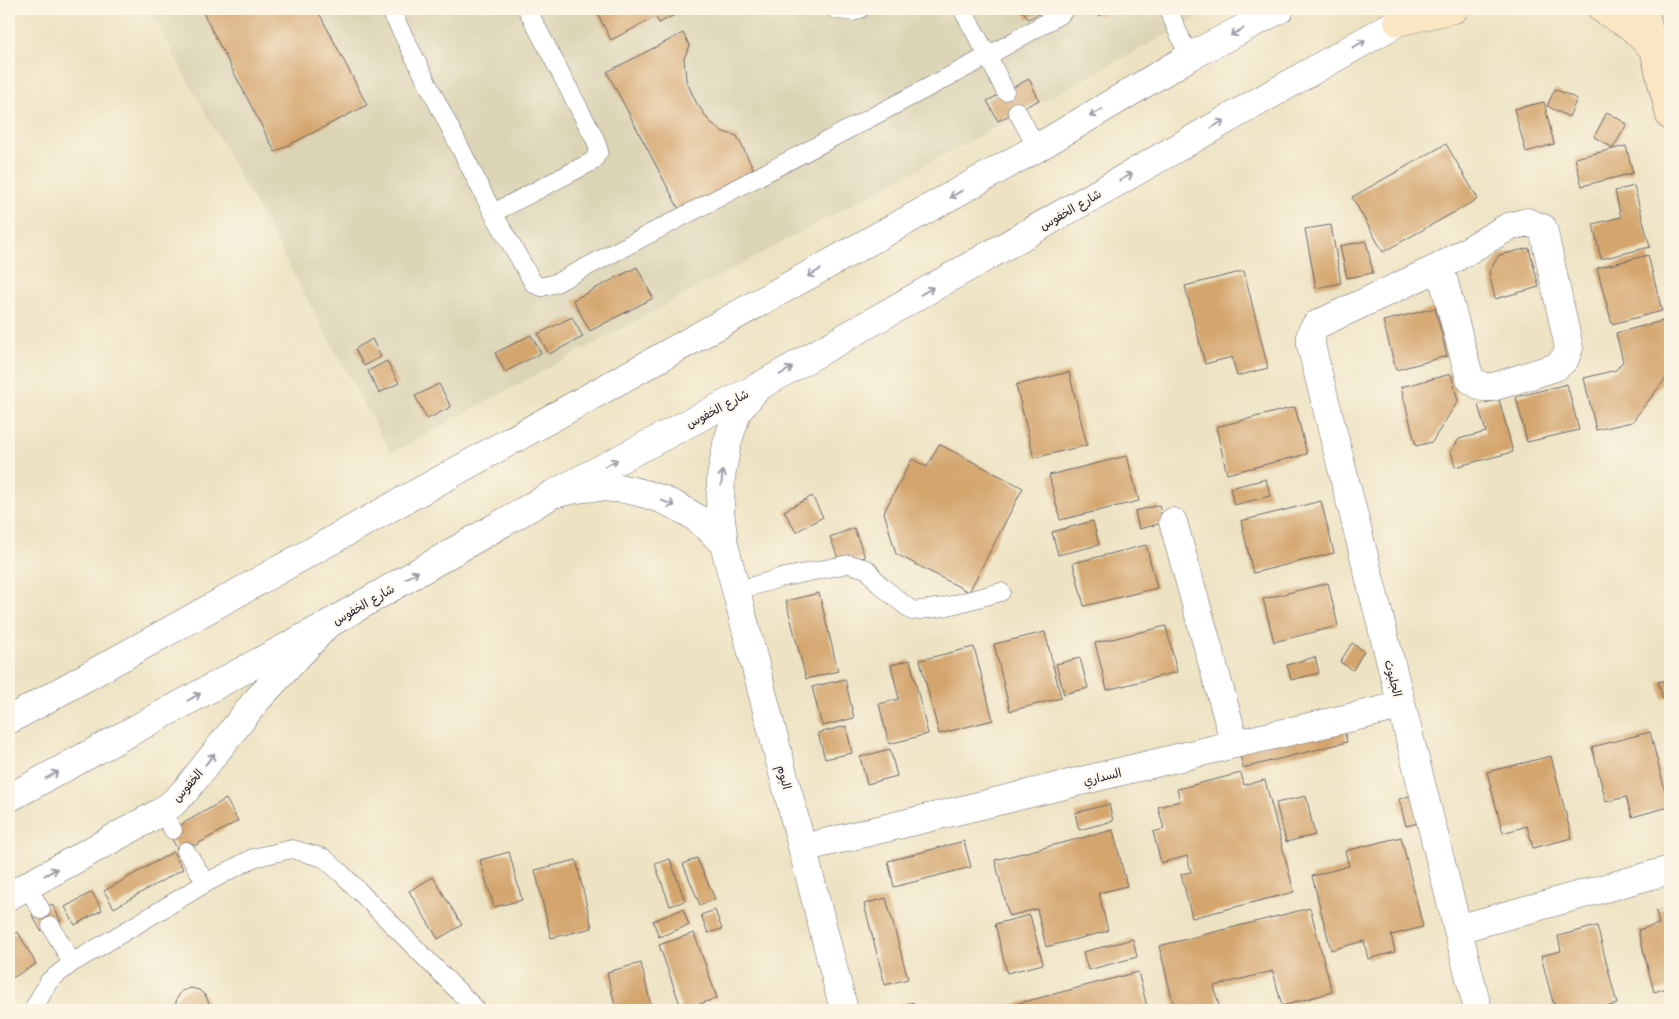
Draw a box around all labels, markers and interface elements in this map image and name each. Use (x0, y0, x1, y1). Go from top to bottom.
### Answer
one-way arrow (1230, 27, 1245, 37)
one-way arrow (1351, 39, 1366, 48)
one-way arrow (1090, 108, 1104, 118)
one-way arrow (1210, 119, 1224, 129)
one-way arrow (1118, 172, 1133, 181)
street label: شارع الخفوس (1036, 184, 1105, 235)
one-way arrow (949, 189, 963, 199)
one-way arrow (807, 268, 821, 278)
one-way arrow (919, 285, 934, 295)
one-way arrow (778, 366, 793, 376)
street label: شارع الخفوس (683, 384, 752, 433)
one-way arrow (603, 458, 618, 467)
one-way arrow (717, 470, 726, 486)
one-way arrow (660, 498, 675, 508)
one-way arrow (405, 570, 419, 580)
street label: شارع الخفوس (329, 579, 398, 630)
street label: الجلبوت (1381, 658, 1407, 698)
one-way arrow (187, 692, 202, 702)
one-way arrow (204, 753, 215, 766)
street label: البوم (772, 763, 797, 791)
street label: السداري (1081, 763, 1123, 790)
street label: الخفوس (168, 764, 207, 806)
one-way arrow (44, 770, 59, 780)
one-way arrow (44, 867, 59, 877)

